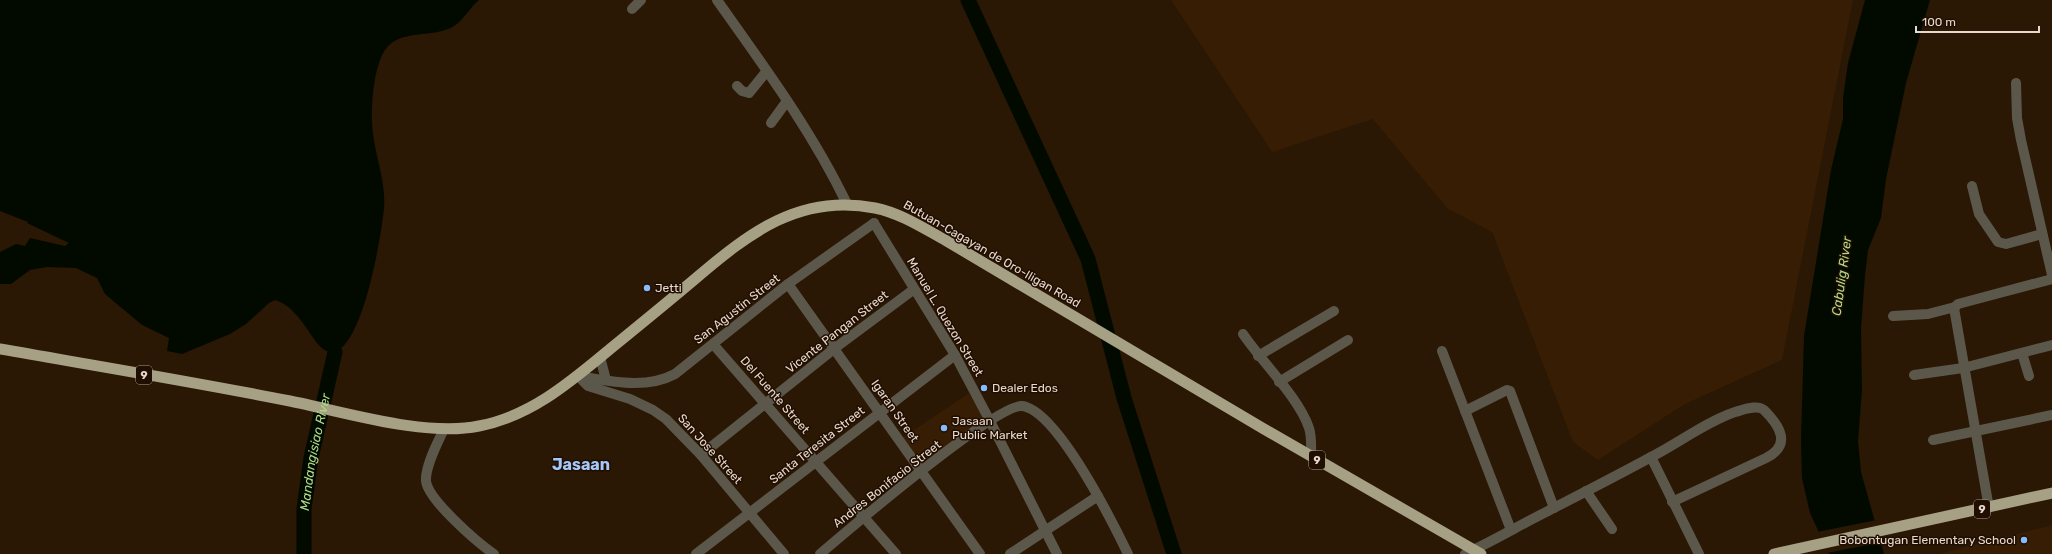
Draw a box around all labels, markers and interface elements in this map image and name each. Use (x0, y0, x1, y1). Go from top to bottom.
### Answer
scale bar (1916, 8, 2039, 34)
text: 100 m (1922, 15, 1956, 29)
street label: Butuan-Cagayan de Oro-Iligan Road (901, 197, 1083, 311)
water label: Cabulig River (1829, 234, 1856, 317)
street label: Manuel L. Quezon Street (904, 255, 986, 379)
street label: San Agustin Street (691, 271, 783, 347)
place label: Jetti (655, 281, 682, 295)
marker: Jetti (642, 283, 652, 293)
street label: Vicente Pangan Street (783, 288, 891, 376)
street label: Del Fuente Street (738, 353, 813, 437)
road number: 9 (136, 366, 152, 384)
street label: Igaran Street (868, 377, 922, 445)
place label: Dealer Edos (992, 381, 1058, 395)
marker: Dealer Edos (979, 383, 989, 393)
water label: Mandangisiao River (297, 391, 334, 512)
street label: Santa Teresita Street (767, 403, 868, 486)
street label: San Jose Street (675, 411, 745, 487)
place label: Jasaan Public Market (952, 414, 1028, 442)
marker: Jasaan Public Market (939, 423, 949, 433)
street label: Andres Bonifacio Street (830, 437, 944, 530)
road number: 9 (1309, 451, 1325, 469)
district label: Jasaan (552, 455, 610, 474)
road number: 9 (1974, 500, 1990, 518)
place label: Bobontugan Elementary School (1839, 533, 2016, 547)
marker: Bobontugan Elementary School (2019, 535, 2029, 545)

